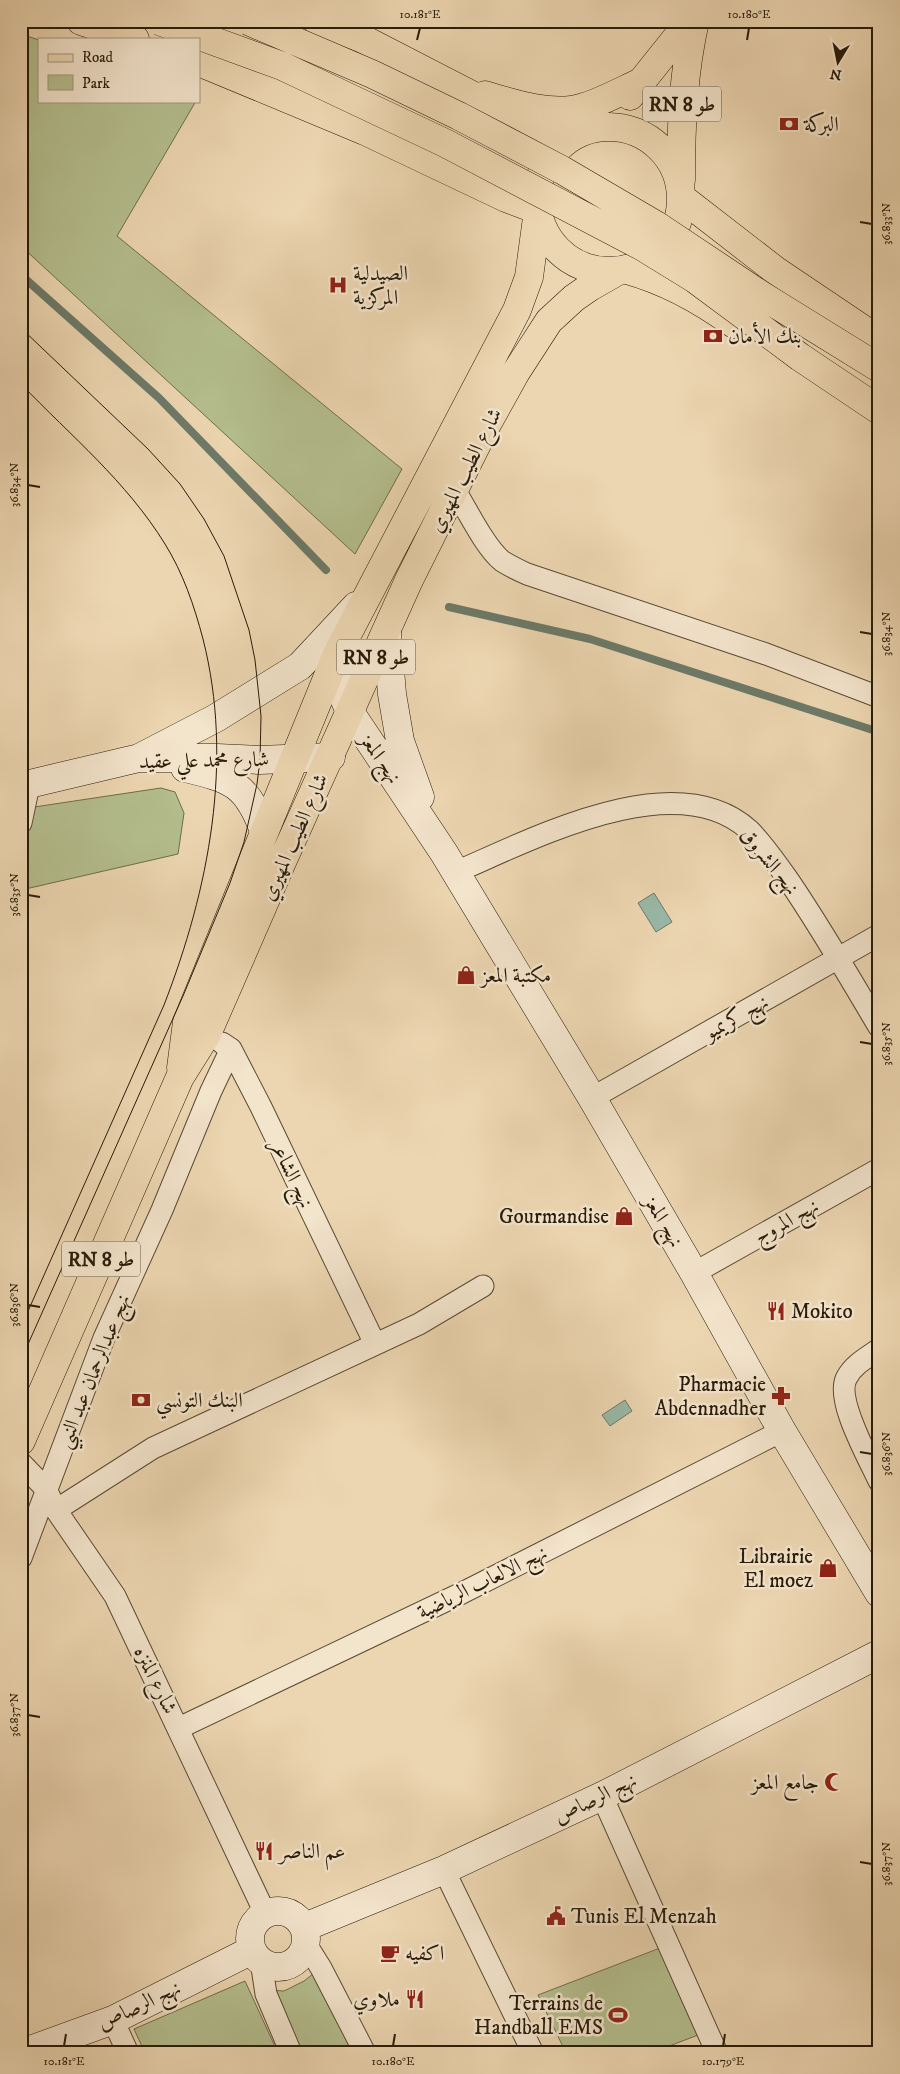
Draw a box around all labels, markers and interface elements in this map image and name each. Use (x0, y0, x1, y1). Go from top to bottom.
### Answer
text: 10.181°E (400, 7, 441, 22)
text: 10.180°E (728, 7, 771, 22)
legend (38, 38, 200, 102)
north arrow (812, 38, 862, 88)
text: Road (82, 48, 114, 67)
text: N (828, 64, 843, 84)
text: Park (82, 74, 111, 93)
road number: RN 8 طو (643, 86, 721, 122)
place label: البركة (803, 111, 839, 138)
bank icon: البركة (778, 113, 800, 135)
text: 36.833°N (879, 203, 894, 245)
place label: الصيدلية المركزية (353, 261, 408, 311)
hospital icon: الصيدلية المركزية (327, 274, 349, 296)
place label: بنك الأمان (728, 321, 802, 350)
bank icon: بنك الأمان (702, 325, 724, 347)
street label: شارع الطيب المهيري (423, 404, 512, 539)
text: 36.834°N (7, 463, 22, 507)
text: 36.834°N (879, 612, 894, 656)
road number: RN 8 طو (337, 640, 415, 674)
street label: نهج المعز (348, 726, 407, 792)
street label: شارع محمد علي عقيد (139, 747, 269, 781)
street label: شارع الطيب المهيري (255, 770, 338, 907)
street label: نهج الشروق (730, 822, 804, 904)
text: 36.835°N (7, 873, 22, 917)
place label: مكتبة المعز (479, 963, 551, 989)
shop icon: مكتبة المعز (455, 964, 477, 986)
street label: نهج كريميو (698, 990, 776, 1052)
text: 36.835°N (879, 1022, 894, 1066)
street label: نهج الشاعر (259, 1134, 319, 1215)
street label: نهج المعز (633, 1189, 688, 1255)
street label: نهج المروج (749, 1193, 826, 1255)
place label: Gourmandise (499, 1204, 609, 1230)
shop icon: Gourmandise (613, 1205, 635, 1227)
road number: RN 8 طو (62, 1242, 140, 1276)
text: 36.836°N (7, 1283, 22, 1327)
street label: نهج عبدالرحمان عبد النبي (51, 1290, 142, 1455)
place label: Mokito (791, 1299, 853, 1325)
restaurant icon: Mokito (765, 1300, 787, 1322)
place label: Pharmacie Abdennadher (655, 1372, 766, 1422)
pharmacy icon: Pharmacie Abdennadher (770, 1385, 792, 1407)
place label: البنك التونسي (156, 1388, 243, 1420)
bank icon: البنك التونسي (130, 1389, 152, 1411)
text: 36.836°N (879, 1432, 894, 1476)
street label: نهج الالعاب الرياضية (413, 1540, 554, 1630)
place label: Librairie El moez (739, 1544, 813, 1594)
shop icon: Librairie El moez (817, 1557, 839, 1579)
street label: شارع المنزه (124, 1642, 183, 1720)
text: 36.837°N (7, 1693, 22, 1737)
street label: نهج الرصاص (550, 1768, 643, 1835)
place label: جامع المعز (750, 1770, 819, 1801)
mosque icon: جامع المعز (823, 1771, 845, 1793)
place label: عم الناصر (277, 1839, 345, 1871)
restaurant icon: عم الناصر (253, 1840, 275, 1862)
text: 36.837°N (879, 1842, 894, 1886)
place label: Tunis El Menzah (571, 1904, 717, 1930)
public building icon: Tunis El Menzah (545, 1905, 567, 1927)
place label: اكفيه (405, 1941, 444, 1967)
cafe icon: اكفيه (379, 1942, 401, 1964)
street label: نهج الرصاص (93, 1975, 187, 2041)
place label: ملاوي (353, 1987, 400, 2015)
restaurant icon: ملاوي (404, 1988, 426, 2010)
place label: Terrains de Handball EMS (474, 1991, 603, 2041)
sports icon: Terrains de Handball EMS (607, 2004, 629, 2026)
text: 10.181°E (44, 2054, 85, 2069)
text: 10.180°E (372, 2054, 415, 2069)
text: 10.179°E (702, 2054, 745, 2069)

